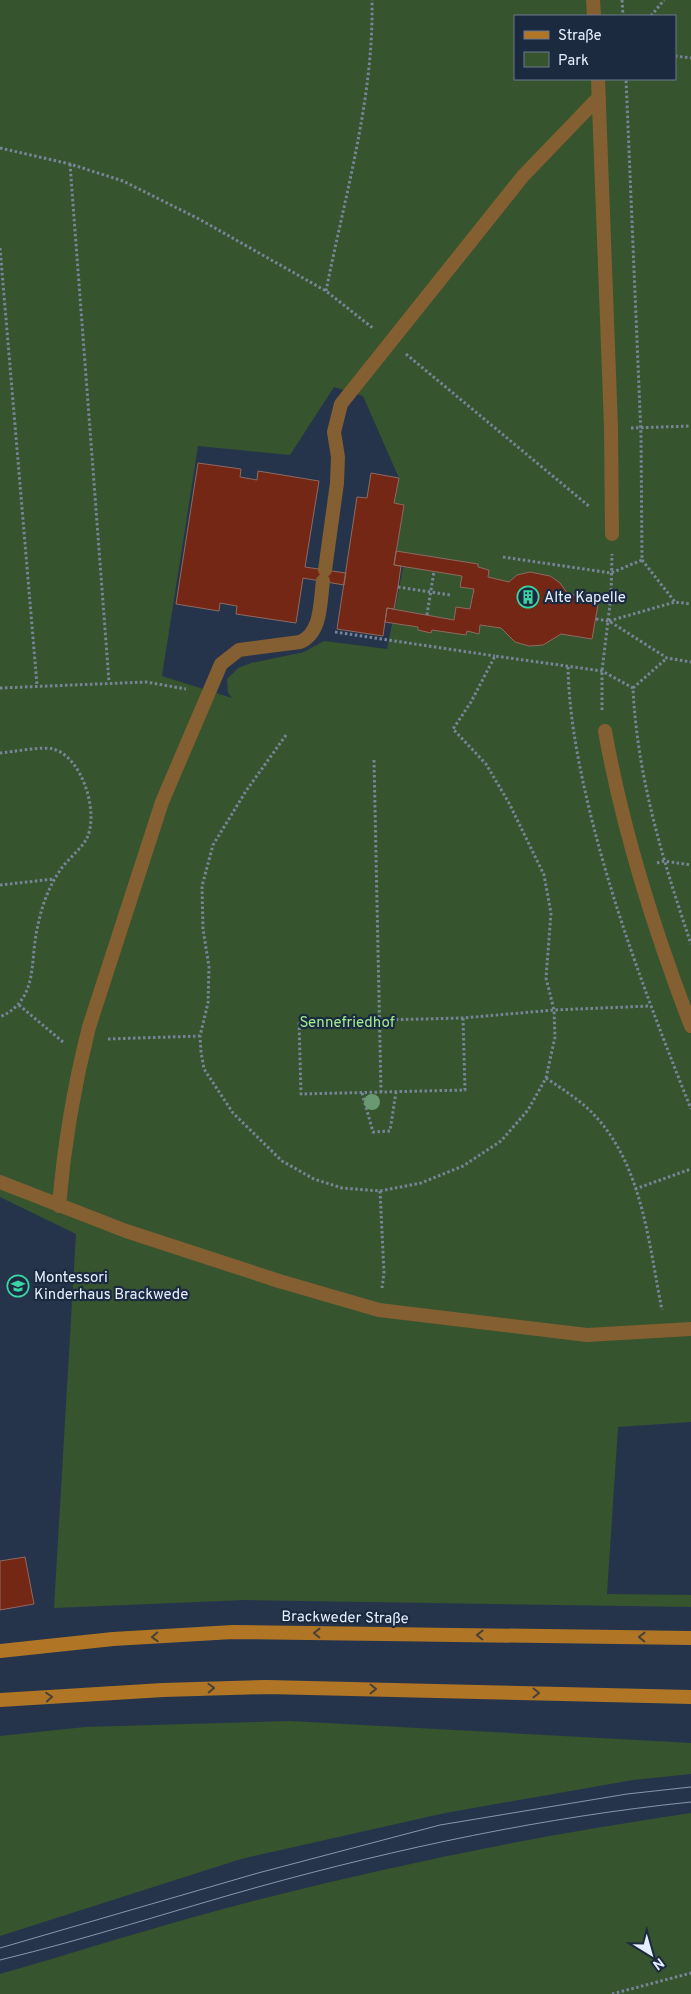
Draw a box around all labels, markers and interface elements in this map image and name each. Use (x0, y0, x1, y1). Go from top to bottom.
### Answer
legend (514, 15, 676, 80)
text: Straße (558, 27, 602, 46)
text: Park (558, 52, 589, 71)
building icon: Alte Kapelle (516, 585, 540, 609)
place label: Alte Kapelle (544, 589, 626, 608)
park label: Sennefriedhof (299, 1014, 395, 1033)
place label: Montessori Kinderhaus Brackwede (34, 1269, 188, 1305)
school or university icon: Montessori Kinderhaus Brackwede (6, 1274, 30, 1298)
street label: Brackweder Straße (281, 1608, 409, 1629)
one-way arrow (313, 1628, 321, 1638)
one-way arrow (476, 1630, 484, 1640)
one-way arrow (151, 1631, 159, 1642)
one-way arrow (638, 1632, 646, 1642)
one-way arrow (208, 1683, 215, 1693)
one-way arrow (370, 1684, 378, 1695)
one-way arrow (532, 1688, 540, 1699)
one-way arrow (45, 1691, 53, 1702)
north arrow (626, 1929, 676, 1979)
text: N (649, 1953, 667, 1973)

